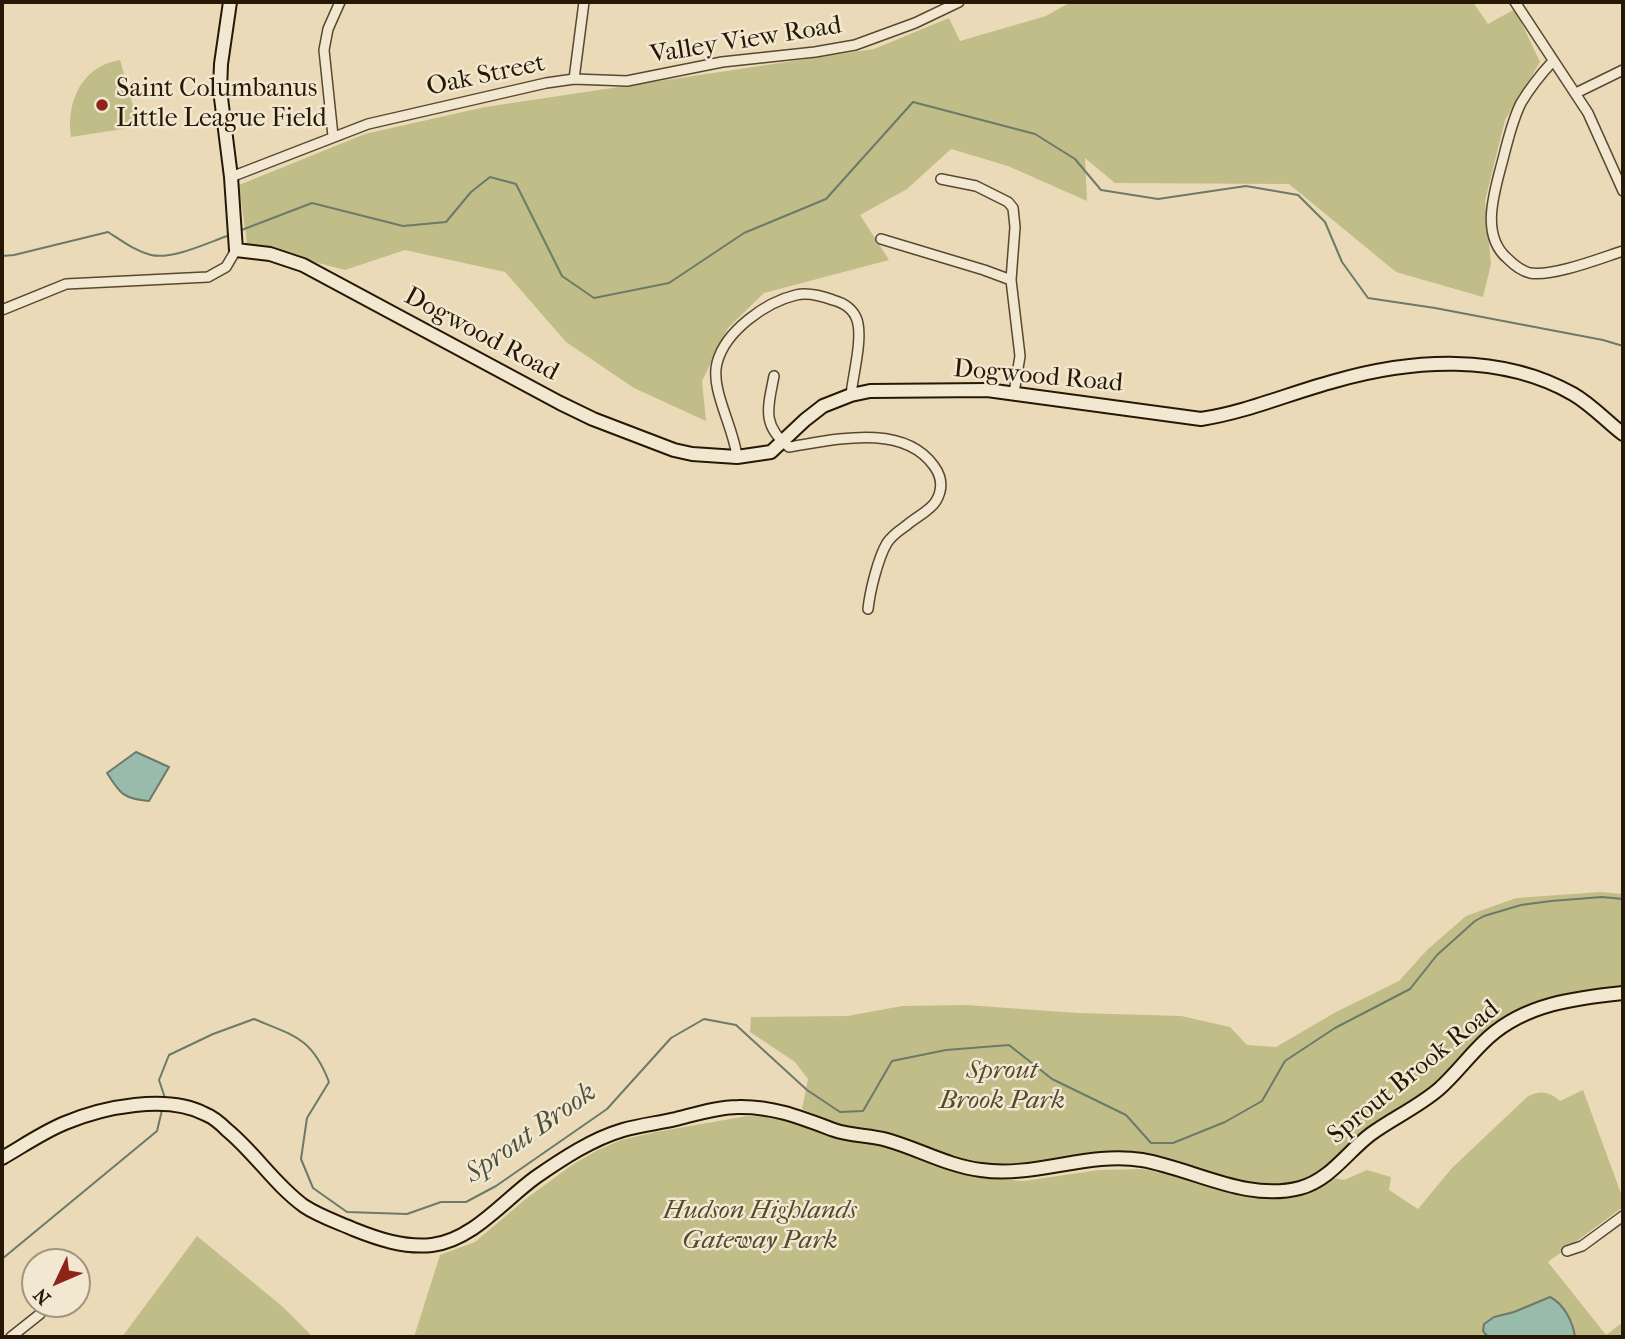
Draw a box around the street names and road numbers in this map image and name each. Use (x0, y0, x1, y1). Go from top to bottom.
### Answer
street label: Valley View Road (648, 10, 844, 72)
street label: Oak Street (424, 48, 548, 104)
street label: Dogwood Road (399, 281, 563, 389)
street label: Dogwood Road (952, 354, 1124, 400)
street label: Sprout Brook Road (1322, 994, 1506, 1152)

